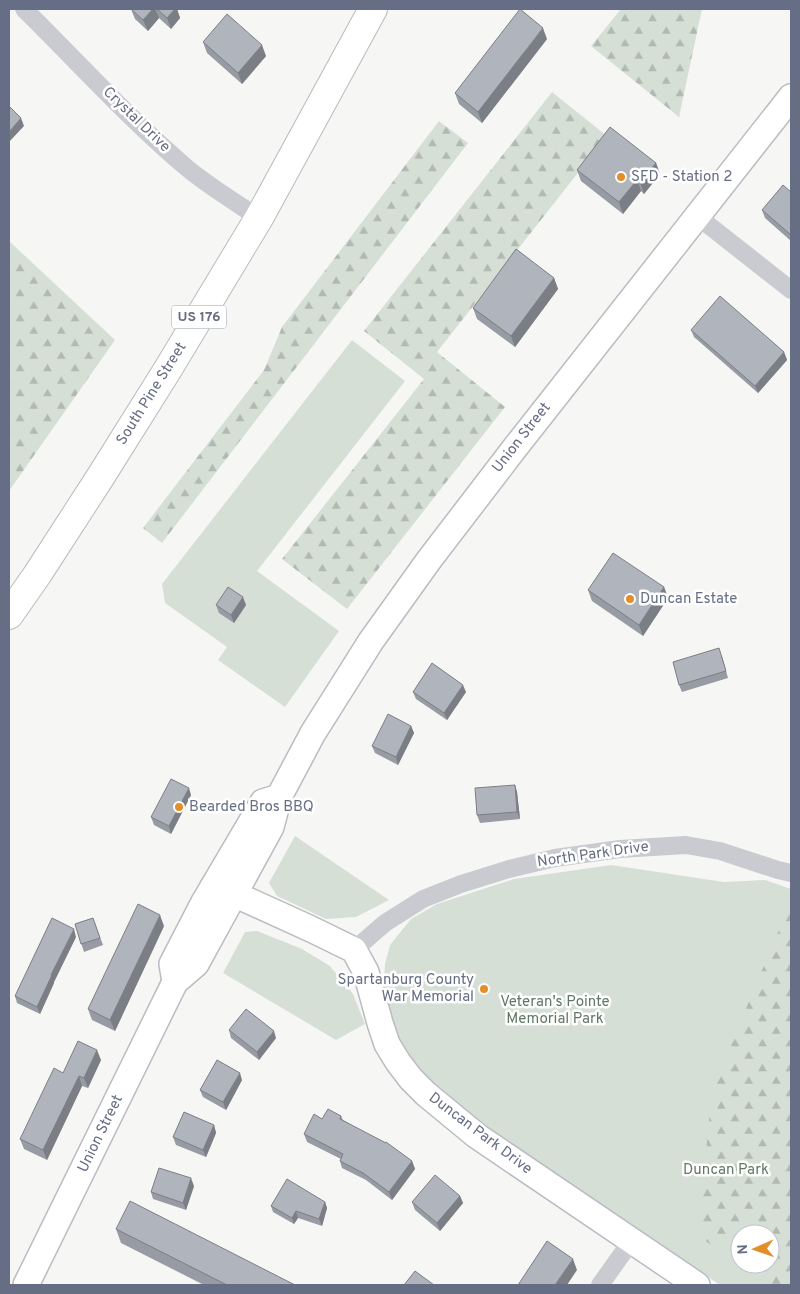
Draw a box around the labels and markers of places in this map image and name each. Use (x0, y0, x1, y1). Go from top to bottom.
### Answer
place label: SFD - Station 2 (631, 168, 732, 187)
marker: SFD - Station 2 (615, 171, 627, 183)
place label: Duncan Estate (640, 590, 737, 609)
marker: Duncan Estate (624, 593, 636, 605)
place label: Bearded Bros BBQ (189, 798, 314, 817)
marker: Bearded Bros BBQ (173, 801, 185, 813)
place label: Spartanburg County War Memorial (337, 971, 474, 1007)
marker: Spartanburg County War Memorial (478, 983, 490, 995)

